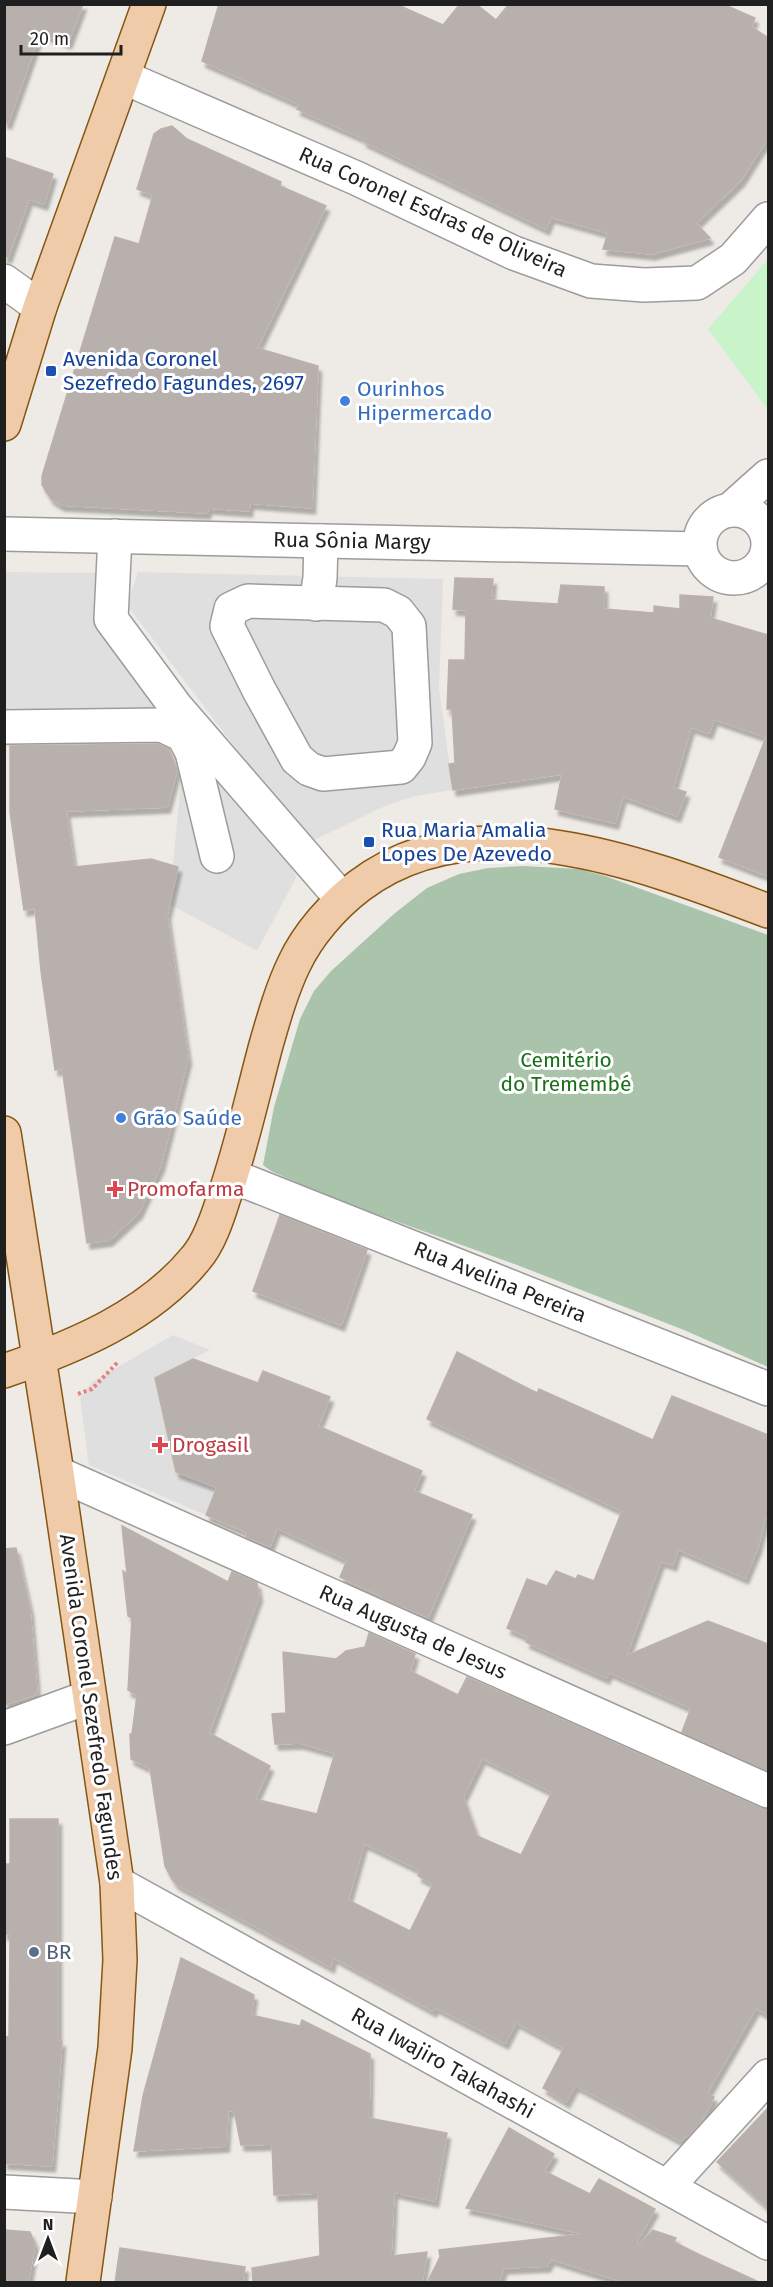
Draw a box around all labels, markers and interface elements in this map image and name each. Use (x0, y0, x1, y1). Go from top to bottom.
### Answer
scale bar (21, 18, 122, 56)
text: 20 m (30, 28, 69, 50)
street label: Rua Coronel Esdras de Oliveira (295, 141, 571, 283)
place label: Avenida Coronel Sezefredo Fagundes, 2697 (63, 346, 304, 396)
marker: Avenida Coronel Sezefredo Fagundes, 2697 (44, 364, 58, 378)
place label: Ourinhos Hipermercado (357, 376, 492, 426)
marker: Ourinhos Hipermercado (338, 394, 352, 408)
street label: Rua Sônia Margy (273, 527, 432, 555)
place label: Rua Maria Amalia Lopes De Azevedo (381, 817, 552, 867)
marker: Rua Maria Amalia Lopes De Azevedo (362, 835, 376, 849)
park label: Cemitério do Tremembé (501, 1047, 631, 1097)
place label: Grão Saúde (133, 1105, 242, 1131)
marker: Grão Saúde (114, 1111, 128, 1125)
place label: Promofarma (127, 1176, 244, 1202)
marker: Promofarma (108, 1182, 122, 1196)
street label: Rua Avelina Pereira (410, 1236, 590, 1328)
place label: Drogasil (172, 1432, 249, 1458)
marker: Drogasil (153, 1438, 167, 1452)
street label: Avenida Coronel Sezefredo Fagundes (54, 1532, 128, 1882)
street label: Rua Augusta de Jesus (315, 1579, 511, 1685)
place label: BR (46, 1939, 72, 1965)
marker: BR (27, 1945, 41, 1959)
street label: Rua Iwajiro Takahashi (347, 2002, 539, 2124)
north arrow (18, 2209, 78, 2269)
text: N (43, 2215, 53, 2234)

